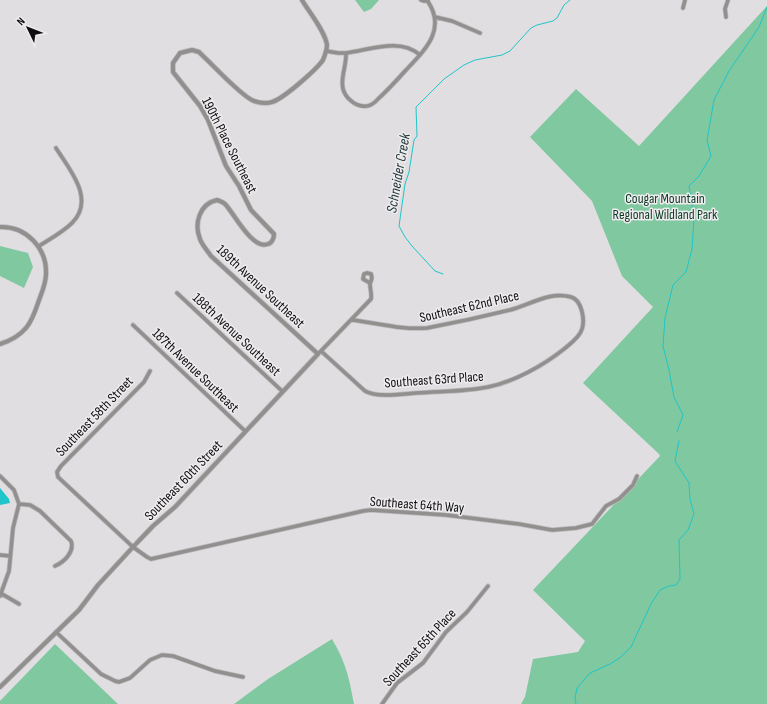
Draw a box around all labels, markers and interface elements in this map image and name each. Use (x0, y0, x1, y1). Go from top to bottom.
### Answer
north arrow (8, 8, 48, 48)
text: N (14, 15, 28, 28)
street label: 190th Place Southeast (198, 94, 261, 196)
water label: Schneider Creek (382, 132, 415, 214)
park label: Cougar Mountain Regional Wildland Park (613, 190, 718, 223)
street label: 189th Avenue Southeast (213, 241, 308, 332)
street label: Southeast 62nd Place (418, 287, 521, 326)
street label: 188th Avenue Southeast (189, 289, 284, 380)
street label: 187th Avenue Southeast (149, 325, 243, 416)
street label: Southeast 63rd Place (384, 368, 484, 391)
street label: Southeast 58th Street (52, 373, 137, 460)
street label: Southeast 60th Street (141, 437, 226, 524)
street label: Southeast 64th Way (369, 493, 465, 516)
street label: Southeast 65th Place (379, 605, 460, 690)

